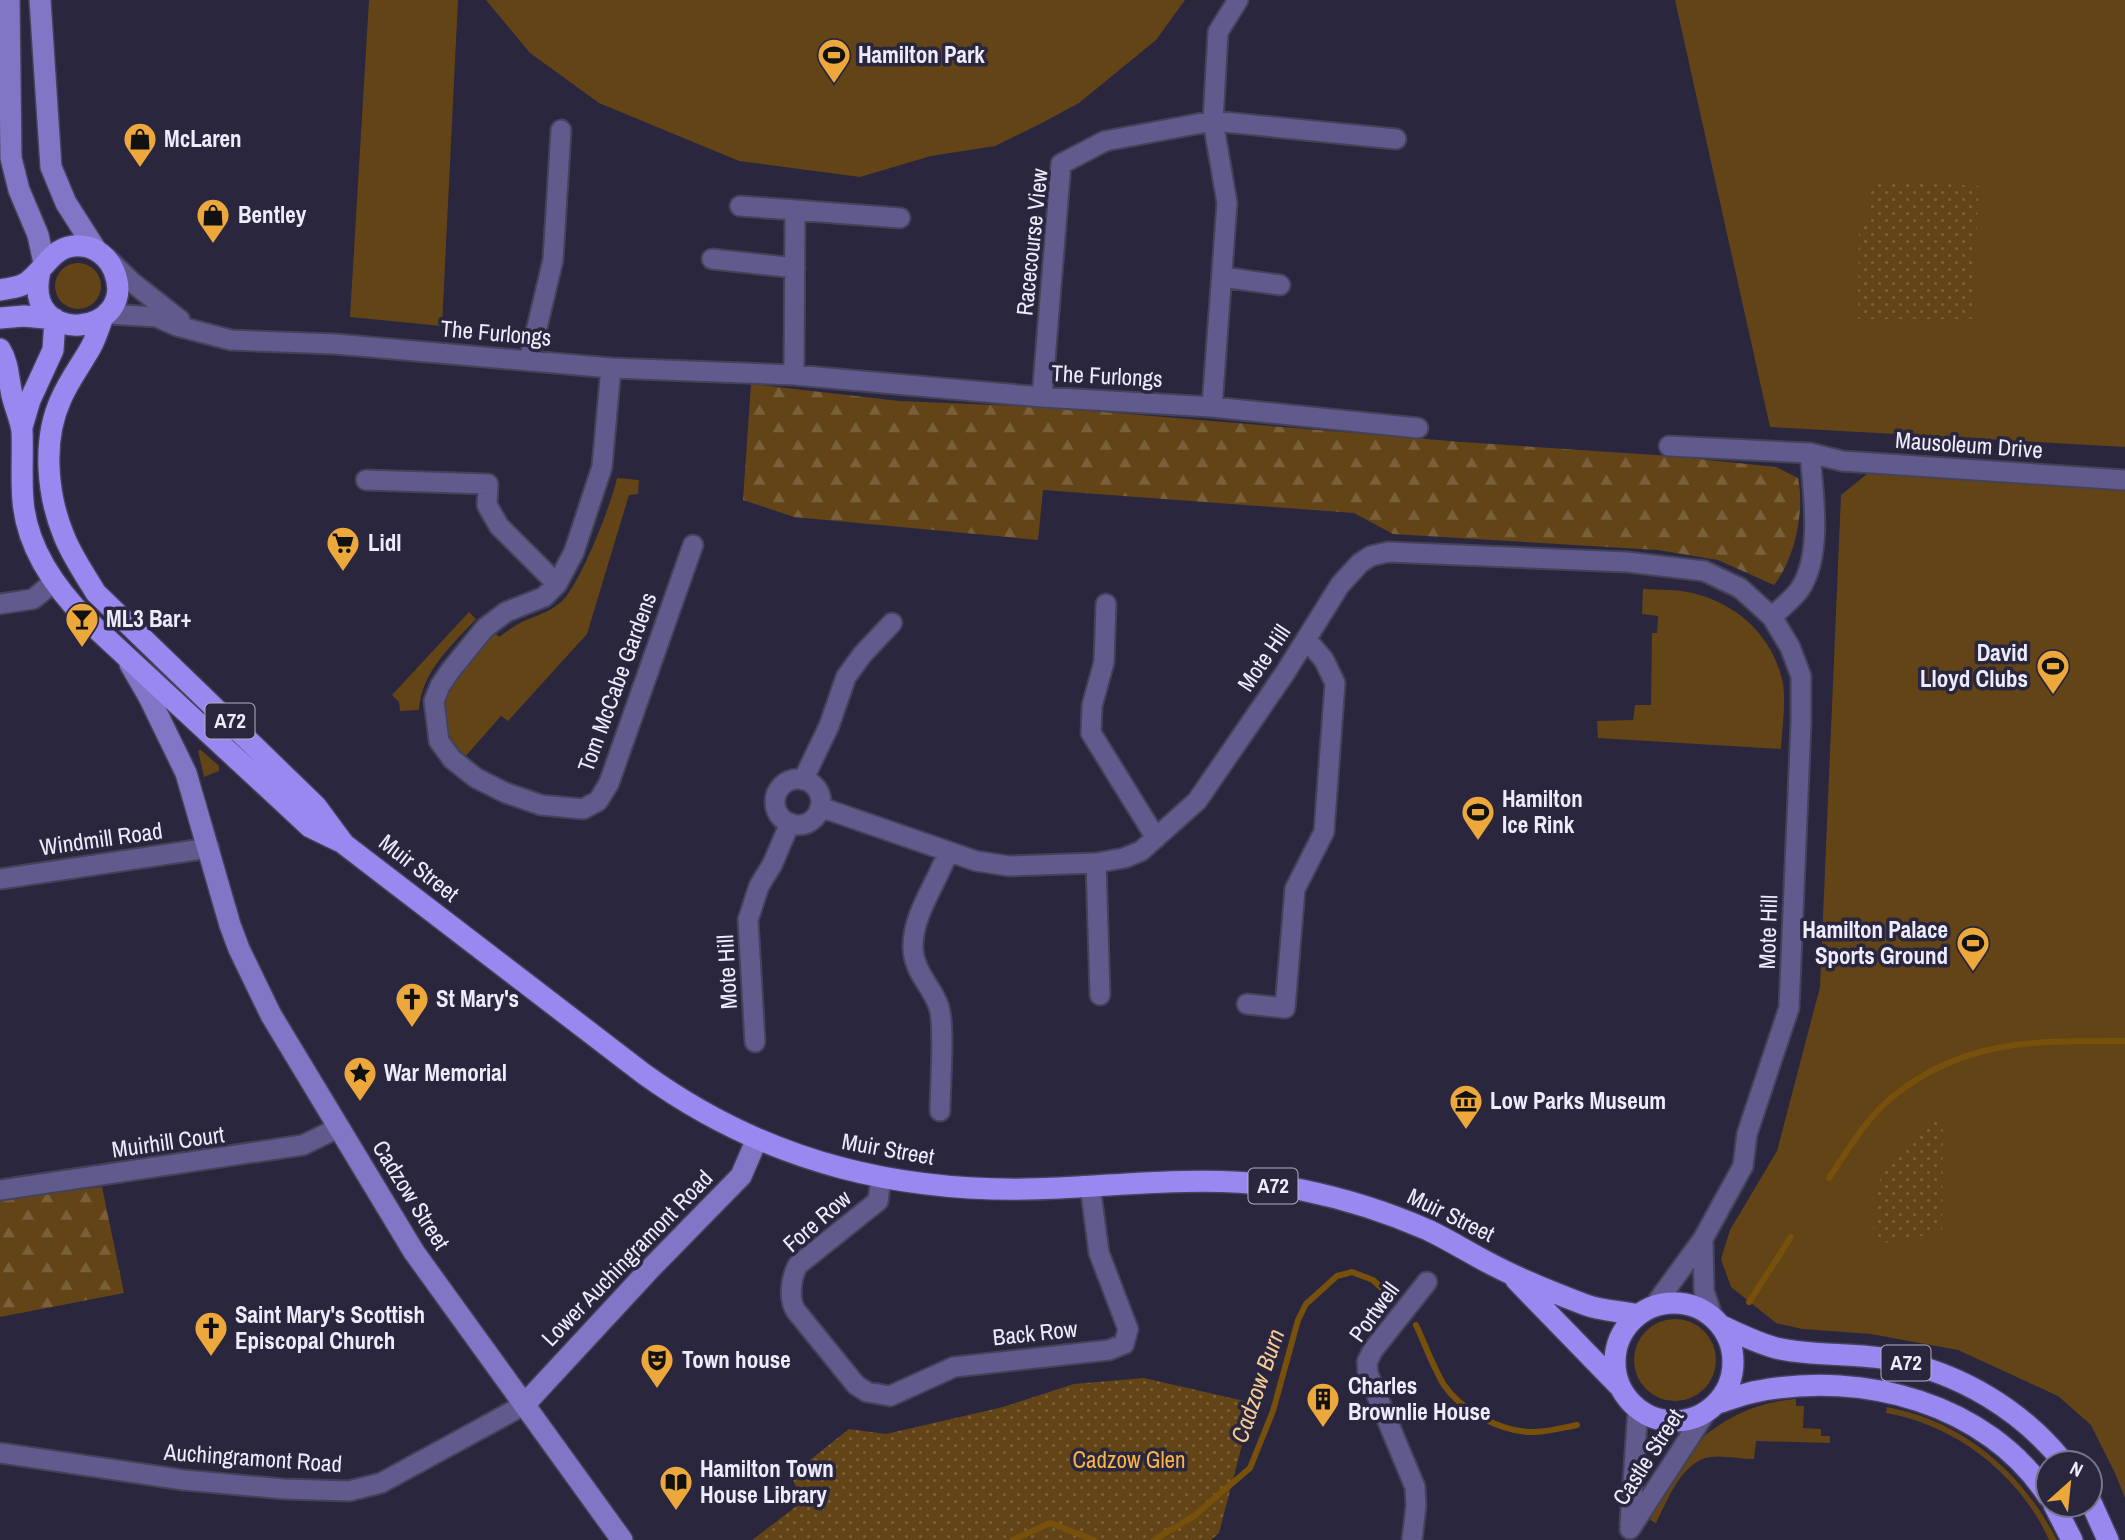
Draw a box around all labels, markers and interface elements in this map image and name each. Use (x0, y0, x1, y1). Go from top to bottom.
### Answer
sports icon: Hamilton Park (815, 36, 853, 85)
place label: Hamilton Park (858, 39, 985, 70)
shop icon: McLaren (121, 120, 159, 169)
place label: McLaren (164, 123, 242, 154)
street label: Racecourse View (1008, 167, 1055, 317)
shop icon: Bentley (194, 196, 232, 245)
place label: Bentley (238, 199, 307, 230)
street label: The Furlongs (439, 312, 553, 353)
street label: The Furlongs (1051, 357, 1163, 394)
street label: Mausoleum Drive (1894, 424, 2044, 465)
supermarket icon: Lidl (324, 524, 362, 573)
place label: Lidl (368, 527, 402, 558)
street label: Tom McCabe Gardens (570, 588, 663, 776)
bar icon: ML3 Bar+ (63, 600, 101, 649)
place label: ML3 Bar+ (106, 603, 191, 634)
street label: Mote Hill (1230, 618, 1297, 697)
place label: David Lloyd Clubs (1920, 637, 2028, 694)
sports icon: David Lloyd Clubs (2034, 647, 2072, 696)
road number: A72 (205, 704, 254, 738)
place label: Hamilton Ice Rink (1502, 783, 1583, 840)
sports icon: Hamilton Ice Rink (1459, 793, 1497, 842)
street label: Windmill Road (38, 815, 164, 862)
street label: Muir Street (373, 827, 466, 909)
street label: Mote Hill (1751, 894, 1784, 970)
place label: Hamilton Palace Sports Ground (1802, 914, 1948, 971)
sports icon: Hamilton Palace Sports Ground (1954, 924, 1992, 973)
street label: Mote Hill (709, 934, 744, 1010)
church icon: St Mary's (393, 980, 431, 1029)
place label: St Mary's (436, 983, 519, 1014)
place icon: War Memorial (341, 1054, 379, 1103)
place label: War Memorial (384, 1057, 507, 1088)
museum icon: Low Parks Museum (1447, 1082, 1485, 1131)
place label: Low Parks Museum (1490, 1085, 1666, 1116)
street label: Muirhill Court (110, 1118, 226, 1165)
street label: Muir Street (839, 1125, 937, 1172)
street label: Cadzow Street (366, 1134, 457, 1255)
street label: Lower Auchingramont Road (534, 1163, 719, 1353)
road number: A72 (1248, 1168, 1298, 1204)
street label: Muir Street (1402, 1180, 1500, 1249)
street label: Fore Row (776, 1182, 858, 1259)
street label: Portwell (1341, 1275, 1406, 1348)
place label: Saint Mary's Scottish Episcopal Church (235, 1299, 425, 1356)
church icon: Saint Mary's Scottish Episcopal Church (192, 1309, 230, 1358)
street label: Back Row (991, 1313, 1079, 1352)
water label: Cadzow Burn (1223, 1325, 1291, 1447)
theatre icon: Town house (638, 1341, 676, 1390)
place label: Town house (682, 1344, 791, 1375)
road number: A72 (1882, 1346, 1930, 1380)
place label: Charles Brownlie House (1348, 1370, 1491, 1427)
building icon: Charles Brownlie House (1304, 1380, 1342, 1429)
street label: Castle Street (1605, 1403, 1690, 1511)
street label: Auchingramont Road (162, 1436, 343, 1479)
park label: Cadzow Glen (1072, 1444, 1186, 1475)
north arrow (2034, 1449, 2104, 1519)
place label: Hamilton Town House Library (700, 1453, 834, 1510)
text: N (2066, 1455, 2088, 1483)
library icon: Hamilton Town House Library (657, 1463, 695, 1512)

